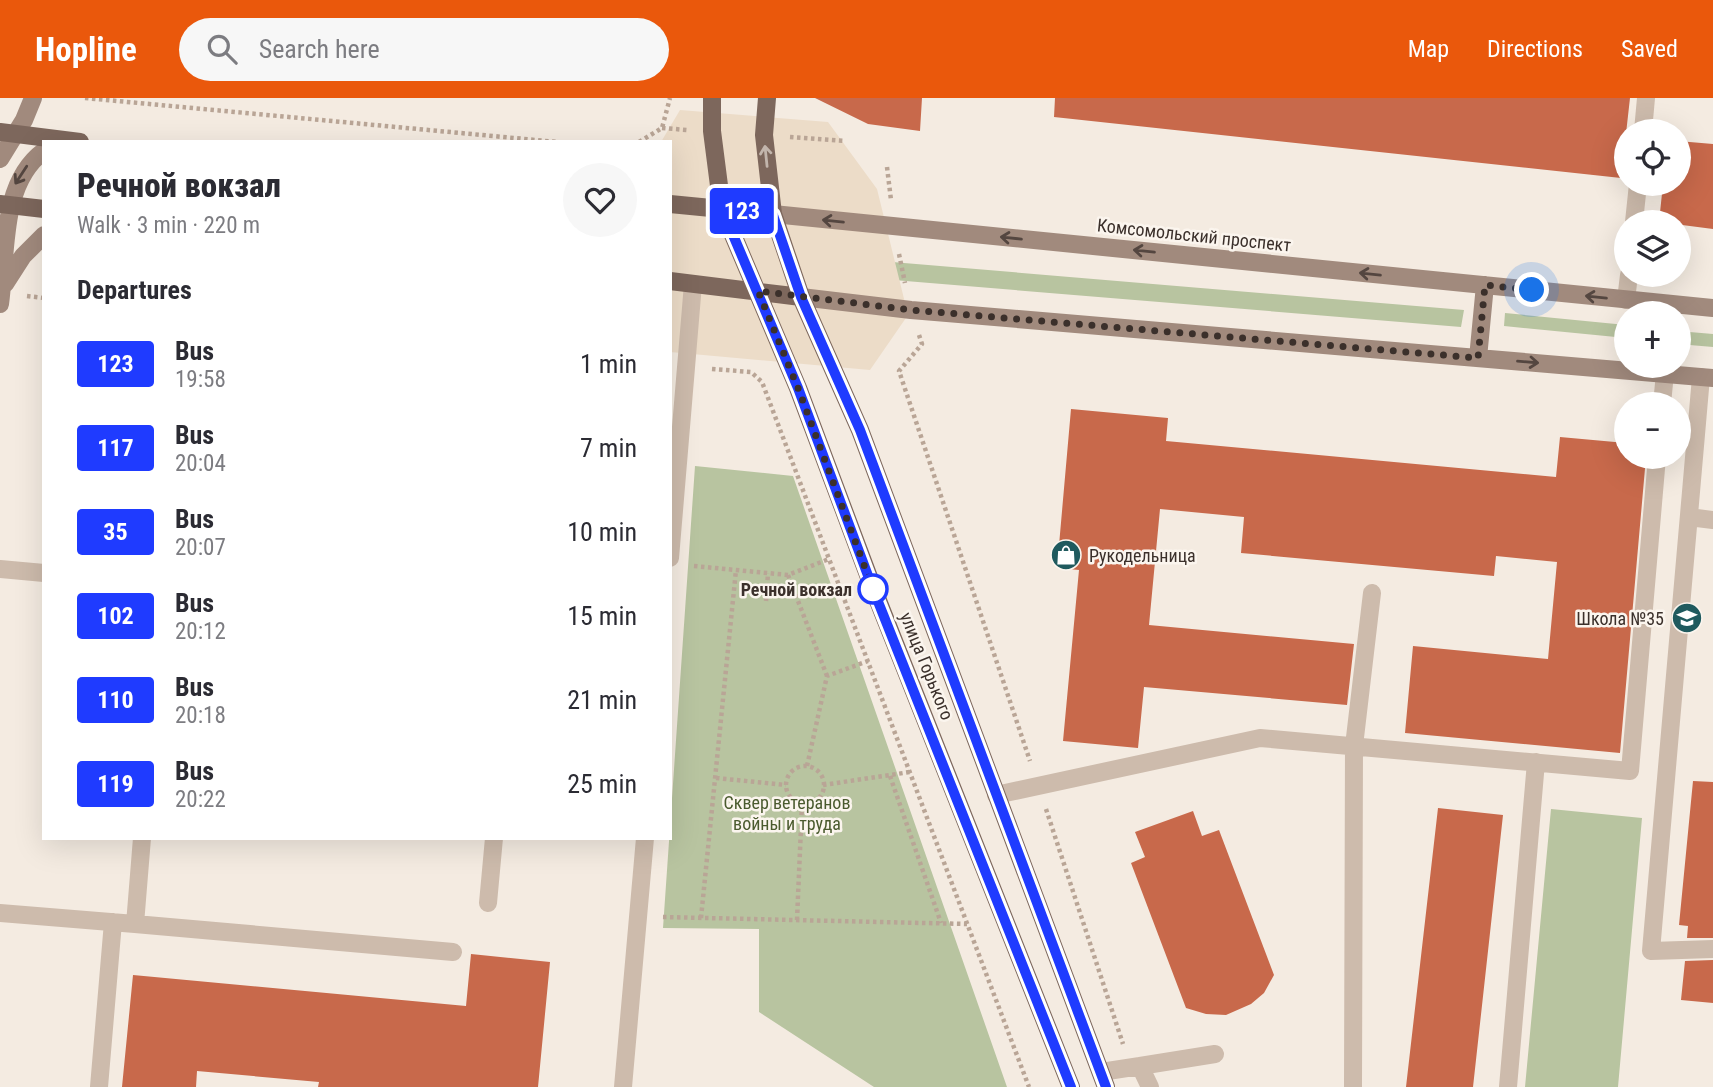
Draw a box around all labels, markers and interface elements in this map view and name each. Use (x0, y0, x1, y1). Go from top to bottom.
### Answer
search box (179, 18, 669, 81)
text: Hopline (35, 30, 137, 69)
icon: search (203, 30, 241, 68)
text: Search here (259, 34, 380, 64)
text: Map (1408, 35, 1449, 63)
text: Directions (1487, 35, 1583, 63)
text: Saved (1621, 35, 1678, 63)
map controls (1614, 119, 1691, 469)
button: locate (1614, 119, 1691, 196)
one-way arrow (760, 145, 773, 168)
button: heart (563, 163, 637, 237)
one-way arrow (14, 164, 28, 184)
text: Речной вокзал (77, 166, 281, 205)
line badge: 123 (702, 188, 782, 234)
text: 123 (724, 197, 760, 225)
button: layers (1614, 210, 1691, 287)
text: Walk · 3 min · 220 m (77, 212, 260, 239)
one-way arrow (822, 214, 845, 227)
street label: Комсомольский проспект (1096, 214, 1292, 256)
one-way arrow (1000, 231, 1023, 244)
one-way arrow (1133, 245, 1155, 258)
one-way arrow (1359, 267, 1382, 280)
your location (1514, 272, 1549, 307)
text: Departures (77, 275, 192, 305)
one-way arrow (1586, 290, 1608, 303)
button: + (1614, 301, 1691, 378)
text: Bus (175, 336, 214, 366)
text: 1 min (580, 349, 637, 379)
text: 123 (97, 350, 134, 378)
one-way arrow (1516, 356, 1539, 369)
text: 19:58 (175, 366, 226, 393)
button: − (1614, 392, 1691, 469)
text: Bus (175, 420, 214, 450)
text: 7 min (580, 433, 637, 463)
text: 117 (97, 434, 134, 462)
text: 20:04 (175, 450, 226, 477)
text: Bus (175, 504, 214, 534)
text: 10 min (567, 517, 637, 547)
text: 35 (103, 518, 128, 546)
text: 20:07 (175, 534, 226, 561)
shop icon: Рукодельница (1049, 538, 1083, 572)
place label: Рукодельница (1089, 545, 1196, 566)
marker: Речной вокзал (858, 574, 888, 604)
place label: Речной вокзал (741, 579, 852, 600)
text: Bus (175, 588, 214, 618)
text: 15 min (567, 601, 637, 631)
school or university icon: Школа №35 (1670, 601, 1704, 635)
text: 102 (97, 602, 134, 630)
place label: Школа №35 (1576, 608, 1664, 629)
street label: улица Горького (896, 609, 958, 723)
text: 20:12 (175, 618, 226, 645)
text: Bus (175, 672, 214, 702)
text: 21 min (567, 685, 637, 715)
text: 110 (97, 686, 134, 714)
text: 20:18 (175, 702, 226, 729)
text: Bus (175, 756, 214, 786)
text: 25 min (567, 769, 637, 799)
text: 119 (97, 770, 134, 798)
text: 20:22 (175, 786, 226, 813)
park label: Сквер ветеранов войны и труда (724, 792, 850, 834)

